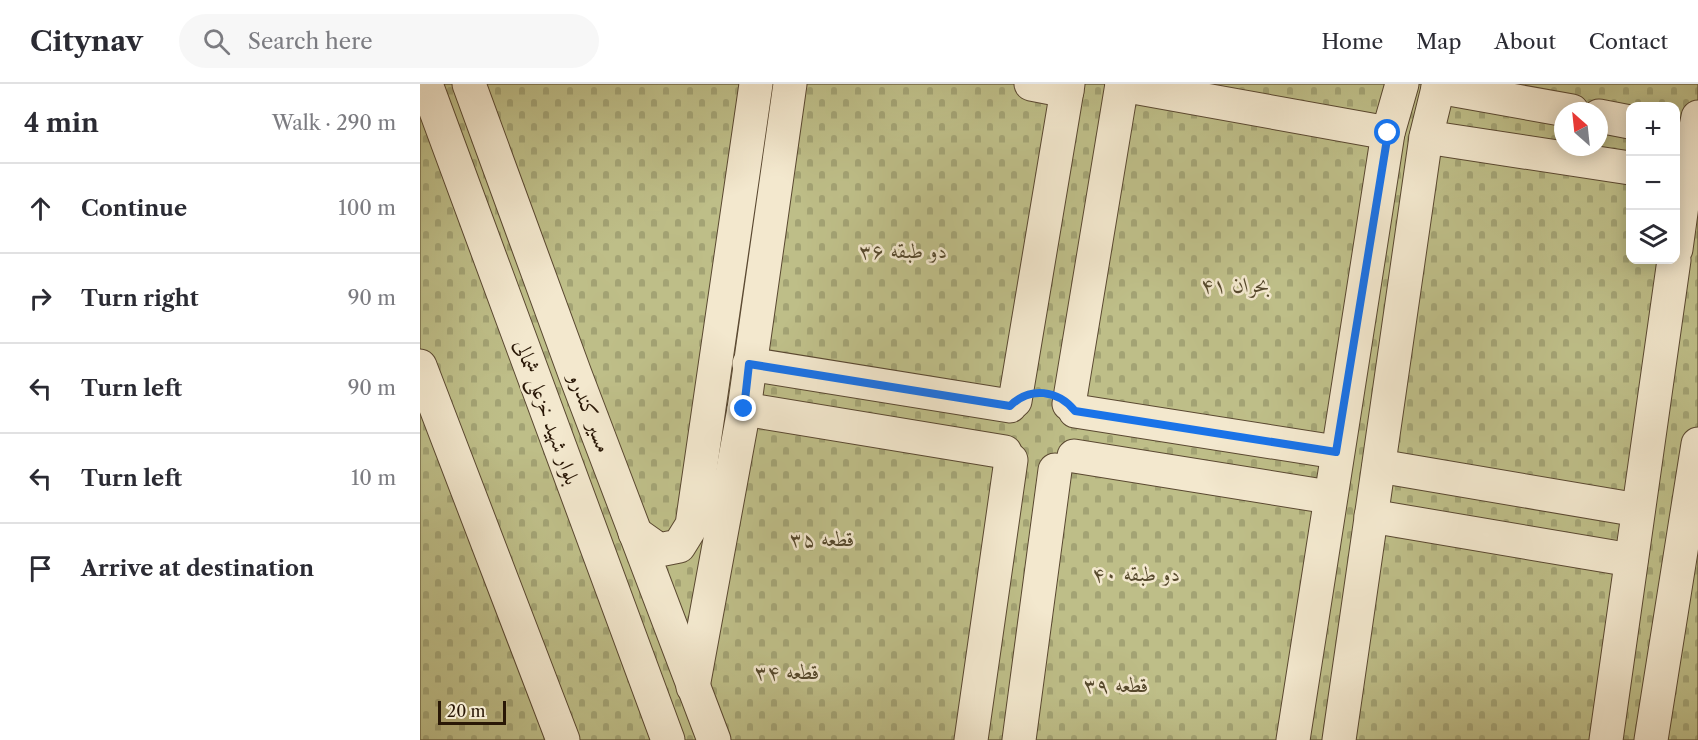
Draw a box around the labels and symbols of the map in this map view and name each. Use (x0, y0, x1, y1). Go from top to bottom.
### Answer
north arrow (1554, 102, 1608, 156)
route start (1374, 119, 1400, 145)
park label: ۳۶ دو طبقه (860, 238, 947, 264)
park label: ۴۱ بحران (1202, 272, 1270, 298)
street label: بلوار شهید خزعلی شمالی (506, 336, 585, 489)
street label: مسیر کندرو (563, 368, 617, 456)
route end (730, 395, 756, 421)
park label: قطعه ۳۵ (790, 526, 855, 551)
park label: ۴۰ دو طبقه (1094, 561, 1180, 587)
park label: قطعه ۳۴ (755, 659, 820, 684)
park label: قطعه ۳۹ (1084, 672, 1149, 697)
scale bar (438, 698, 506, 726)

